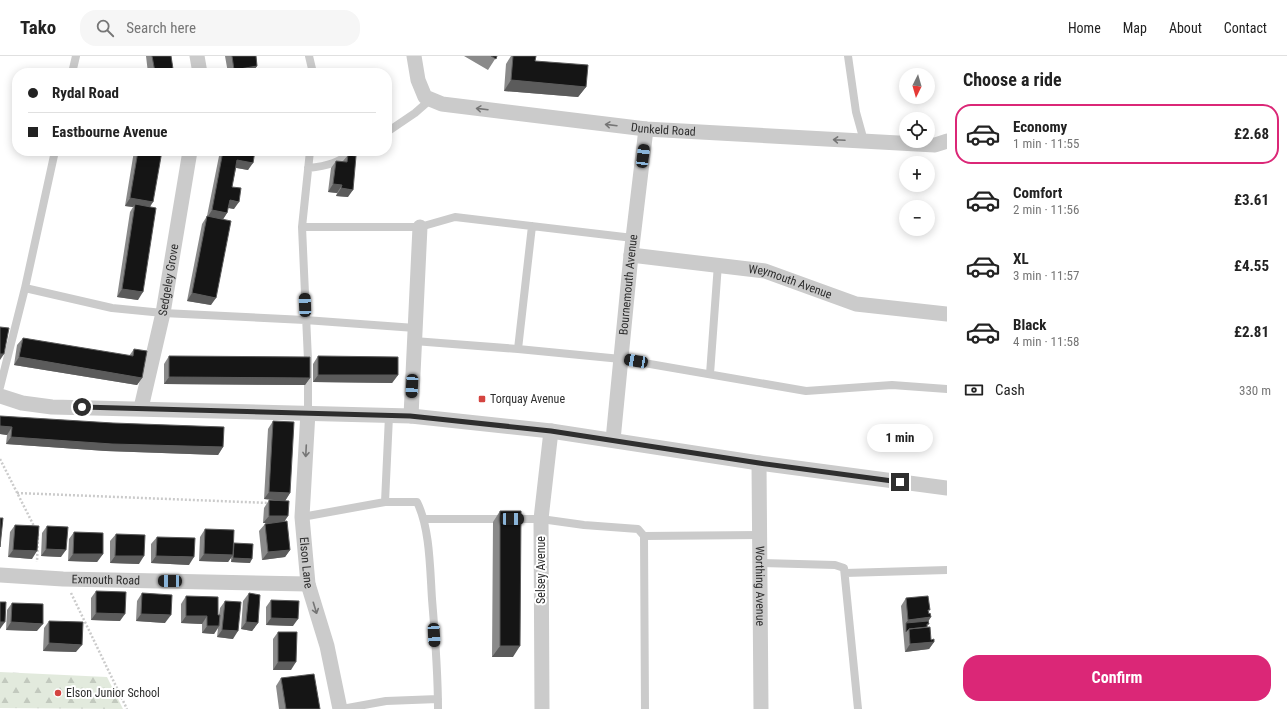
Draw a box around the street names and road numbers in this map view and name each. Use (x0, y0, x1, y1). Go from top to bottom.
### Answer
street label: Dunkeld Road (630, 120, 696, 139)
street label: Bournemouth Avenue (616, 233, 640, 336)
street label: Sedgeley Grove (156, 243, 181, 317)
street label: Weymouth Avenue (748, 262, 834, 302)
street label: Elson Lane (297, 536, 316, 591)
street label: Selsey Avenue (534, 536, 548, 604)
street label: Worthing Avenue (753, 546, 767, 627)
street label: Exmouth Road (72, 572, 140, 588)

